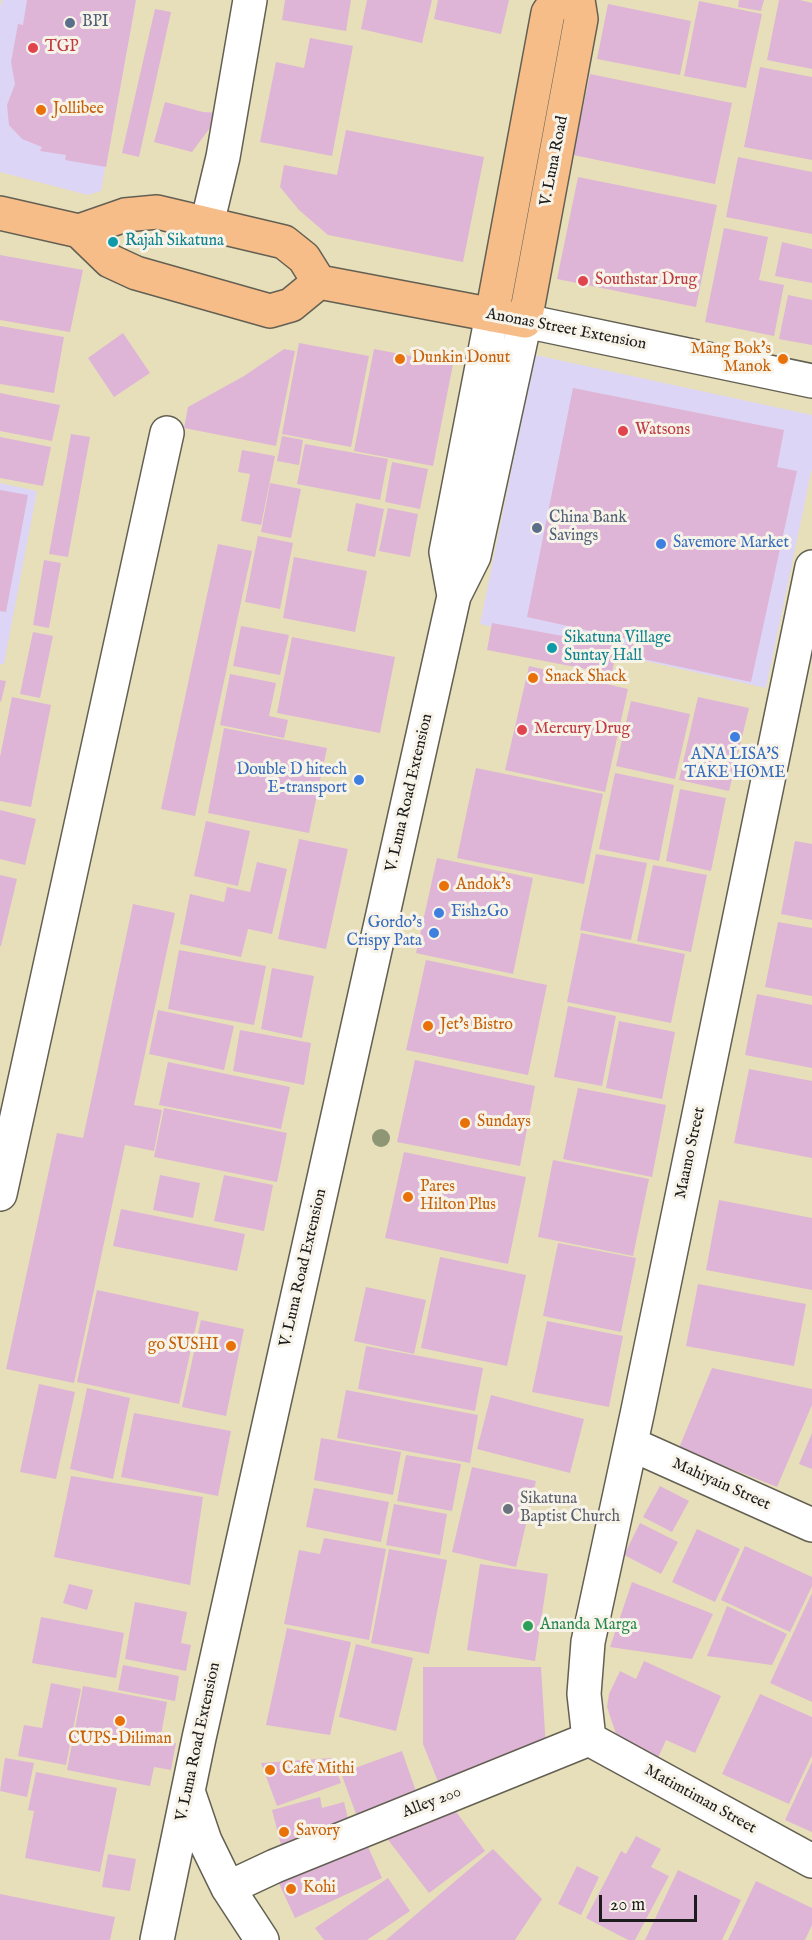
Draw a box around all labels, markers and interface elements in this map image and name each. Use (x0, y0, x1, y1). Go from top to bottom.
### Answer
place label: BPI (82, 13, 109, 33)
marker: BPI (63, 16, 77, 30)
place label: TGP (45, 38, 79, 58)
marker: TGP (26, 41, 40, 55)
place label: Jollibee (53, 100, 104, 120)
marker: Jollibee (34, 103, 48, 117)
street label: V. Luna Road (537, 114, 573, 208)
place label: Rajah Sikatuna (125, 232, 224, 252)
marker: Rajah Sikatuna (106, 235, 120, 249)
place label: Southstar Drug (595, 271, 697, 291)
marker: Southstar Drug (576, 274, 590, 288)
street label: Anonas Street Extension (484, 305, 648, 355)
place label: Mang Bok's Manok (691, 340, 771, 378)
place label: Dunkin Donut (412, 349, 510, 369)
marker: Dunkin Donut (393, 352, 407, 366)
marker: Mang Bok's Manok (776, 352, 790, 366)
place label: Watsons (635, 421, 690, 441)
marker: Watsons (616, 424, 630, 438)
place label: China Bank Savings (549, 509, 627, 547)
marker: China Bank Savings (530, 521, 544, 535)
place label: Savemore Market (673, 534, 789, 554)
marker: Savemore Market (654, 537, 668, 551)
place label: Sikatuna Village Suntay Hall (564, 629, 671, 667)
marker: Sikatuna Village Suntay Hall (545, 641, 559, 655)
place label: Snack Shack (545, 668, 627, 688)
marker: Snack Shack (526, 671, 540, 685)
street label: V. Luna Road Extension (382, 712, 438, 874)
place label: Mercury Drug (534, 720, 630, 740)
marker: Mercury Drug (515, 723, 529, 737)
marker: ANA LISA'S TAKE HOME (728, 730, 742, 744)
place label: ANA LISA'S TAKE HOME (684, 746, 786, 784)
place label: Double D hitech E-transport (236, 761, 347, 799)
marker: Double D hitech E-transport (352, 773, 366, 787)
place label: Andok's (456, 876, 511, 896)
marker: Andok's (437, 879, 451, 893)
place label: Fish2Go (451, 903, 508, 923)
marker: Fish2Go (432, 906, 446, 920)
place label: Gordo's Crispy Pata (347, 914, 422, 952)
marker: Gordo's Crispy Pata (427, 926, 441, 940)
place label: Jet's Bistro (440, 1016, 513, 1036)
marker: Jet's Bistro (421, 1019, 435, 1033)
street label: Maamo Street (672, 1106, 710, 1200)
place label: Sundays (477, 1113, 531, 1133)
marker: Sundays (458, 1116, 472, 1130)
place label: Pares Hilton Plus (420, 1178, 496, 1216)
street label: V. Luna Road Extension (276, 1187, 332, 1349)
marker: Pares Hilton Plus (401, 1190, 415, 1204)
place label: go SUSHI (148, 1336, 219, 1356)
marker: go SUSHI (224, 1339, 238, 1353)
street label: Mahiyain Street (669, 1455, 773, 1515)
place label: Sikatuna Baptist Church (520, 1490, 620, 1528)
marker: Sikatuna Baptist Church (501, 1502, 515, 1516)
place label: Ananda Marga (540, 1616, 637, 1636)
marker: Ananda Marga (521, 1619, 535, 1633)
street label: V. Luna Road Extension (173, 1661, 225, 1823)
marker: CUPS-Diliman (113, 1714, 127, 1728)
place label: CUPS-Diliman (68, 1730, 172, 1750)
place label: Cafe Mithi (282, 1760, 355, 1780)
street label: Matimtiman Street (641, 1761, 759, 1839)
marker: Cafe Mithi (263, 1763, 277, 1777)
street label: Alley 200 (400, 1783, 464, 1823)
place label: Savory (296, 1822, 340, 1842)
marker: Savory (277, 1825, 291, 1839)
place label: Kohi (303, 1879, 336, 1899)
marker: Kohi (284, 1882, 298, 1896)
scale bar (602, 1883, 700, 1921)
text: 20 m (610, 1894, 645, 1917)

